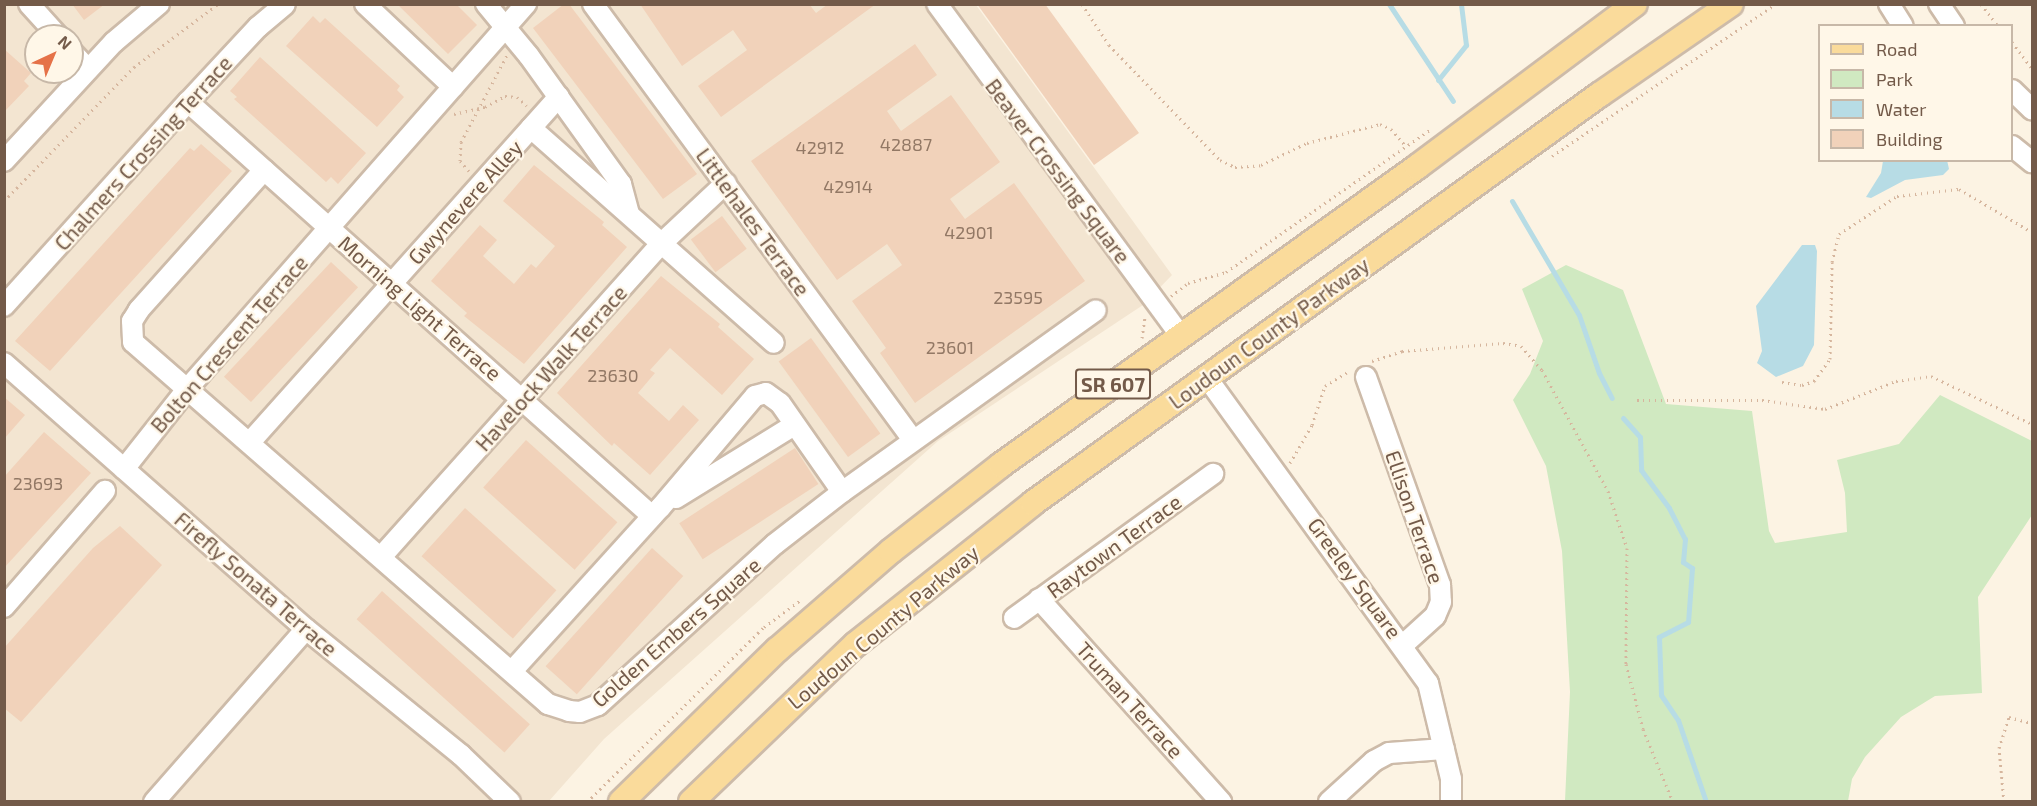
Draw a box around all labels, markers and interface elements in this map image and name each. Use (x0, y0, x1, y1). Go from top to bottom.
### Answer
north arrow (24, 24, 84, 84)
legend (1818, 24, 2013, 162)
text: N (55, 31, 76, 53)
text: Road (1876, 38, 1917, 60)
street label: Chalmers Crossing Terrace (49, 50, 237, 256)
text: Park (1876, 68, 1913, 90)
street label: Beaver Crossing Square (980, 74, 1136, 268)
text: Water (1876, 98, 1926, 120)
text: Building (1876, 128, 1943, 150)
house number: 42887 (880, 133, 932, 155)
street label: Gwynevere Alley (402, 134, 528, 270)
house number: 42912 (796, 136, 844, 158)
street label: Littlehales Terrace (691, 143, 815, 301)
house number: 42914 (823, 175, 873, 197)
house number: 42901 (944, 221, 994, 243)
street label: Morning Light Terrace (333, 230, 507, 386)
street label: Bolton Crescent Terrace (145, 250, 313, 438)
street label: Loudoun County Parkway (1164, 252, 1374, 414)
street label: Havelock Walk Terrace (470, 280, 632, 456)
house number: 23595 (993, 286, 1043, 308)
house number: 23601 (926, 336, 974, 358)
house number: 23630 (587, 364, 639, 386)
road number: SR 607 (1074, 367, 1152, 401)
street label: Ellison Terrace (1380, 447, 1450, 587)
house number: 23693 (13, 472, 63, 494)
street label: Raytown Terrace (1042, 489, 1186, 603)
street label: Firefly Sonata Terrace (169, 506, 343, 662)
street label: Greeley Square (1303, 512, 1407, 644)
street label: Loudoun County Parkway (782, 540, 984, 714)
street label: Golden Embers Square (586, 552, 766, 712)
street label: Truman Terrace (1071, 636, 1189, 764)

